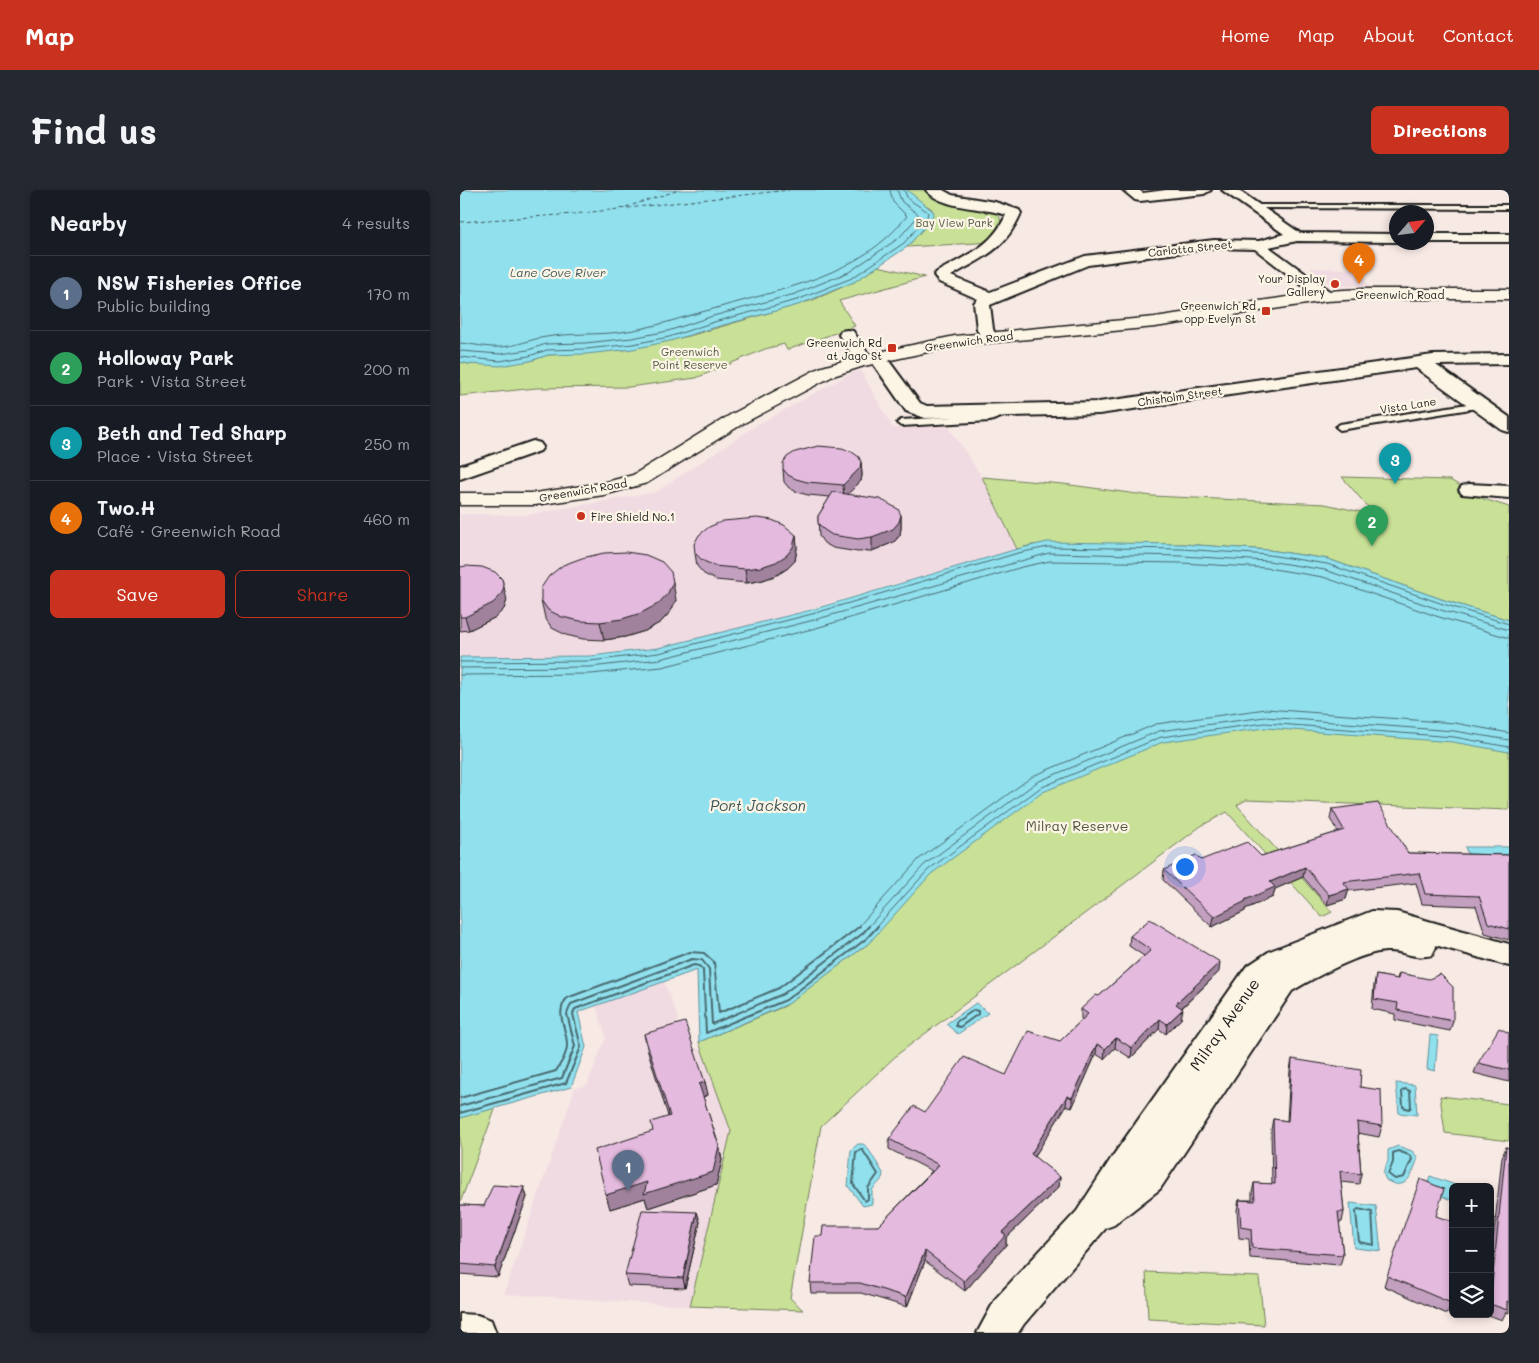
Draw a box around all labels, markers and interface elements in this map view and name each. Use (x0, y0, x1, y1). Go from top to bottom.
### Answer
text: Map (25, 20, 74, 51)
text: Home (1221, 23, 1270, 47)
text: Map (1298, 23, 1334, 47)
text: About (1362, 23, 1415, 47)
text: Contact (1443, 23, 1514, 47)
button: Directions (1371, 106, 1509, 154)
text: Find us (30, 107, 157, 153)
north arrow (1389, 205, 1434, 250)
text: Nearby (50, 209, 127, 236)
text: 4 results (342, 212, 410, 233)
park label: Bay View Park (915, 215, 993, 230)
street label: Carlotta Street (1147, 236, 1233, 260)
pin: 4 (1343, 243, 1375, 284)
water label: Lane Cove River (510, 264, 606, 280)
text: NSW Fisheries Office (97, 270, 302, 295)
place label: Your Display Gallery (1258, 271, 1325, 299)
marker: Your Display Gallery (1329, 278, 1341, 290)
text: 1 (62, 283, 70, 304)
text: 170 m (366, 283, 410, 304)
street label: Greenwich Road (1356, 287, 1444, 302)
text: Public building (97, 295, 210, 316)
place label: Greenwich Rd opp Evelyn St (1180, 298, 1256, 326)
marker: Greenwich Rd opp Evelyn St (1260, 305, 1272, 317)
street label: Greenwich Road (924, 327, 1014, 355)
place label: Greenwich Rd at Jago St (806, 335, 882, 363)
marker: Greenwich Rd at Jago St (886, 342, 898, 354)
park label: Greenwich Point Reserve (652, 344, 728, 372)
text: Holloway Park (97, 345, 234, 370)
text: 2 (62, 358, 70, 379)
text: 200 m (363, 358, 410, 379)
text: Park · Vista Street (97, 370, 247, 391)
street label: Chisholm Street (1137, 383, 1224, 409)
street label: Vista Lane (1379, 393, 1437, 417)
text: Beth and Ted Sharp (97, 420, 287, 445)
text: 3 (61, 433, 71, 454)
text: 250 m (364, 433, 410, 454)
pin: 3 (1379, 443, 1411, 484)
text: Place · Vista Street (97, 445, 253, 466)
street label: Greenwich Road (538, 475, 628, 505)
text: Two.H (97, 495, 156, 520)
pin: 2 (1356, 505, 1388, 546)
text: 4 (61, 508, 71, 529)
text: 460 m (363, 508, 410, 529)
place label: Fire Shield No.1 (591, 509, 675, 524)
marker: Fire Shield No.1 (575, 510, 587, 522)
text: Café · Greenwich Road (97, 520, 280, 541)
button: Save (50, 570, 225, 618)
button: Share (235, 570, 410, 618)
water label: Port Jackson (710, 795, 806, 815)
park label: Milray Reserve (1026, 816, 1128, 835)
your location (1172, 854, 1198, 880)
street label: Milray Avenue (1184, 974, 1264, 1074)
pin: 1 (612, 1150, 644, 1191)
map controls (1449, 1183, 1494, 1318)
button: + (1449, 1183, 1494, 1228)
button: − (1449, 1228, 1494, 1273)
button: layers (1449, 1273, 1494, 1318)

